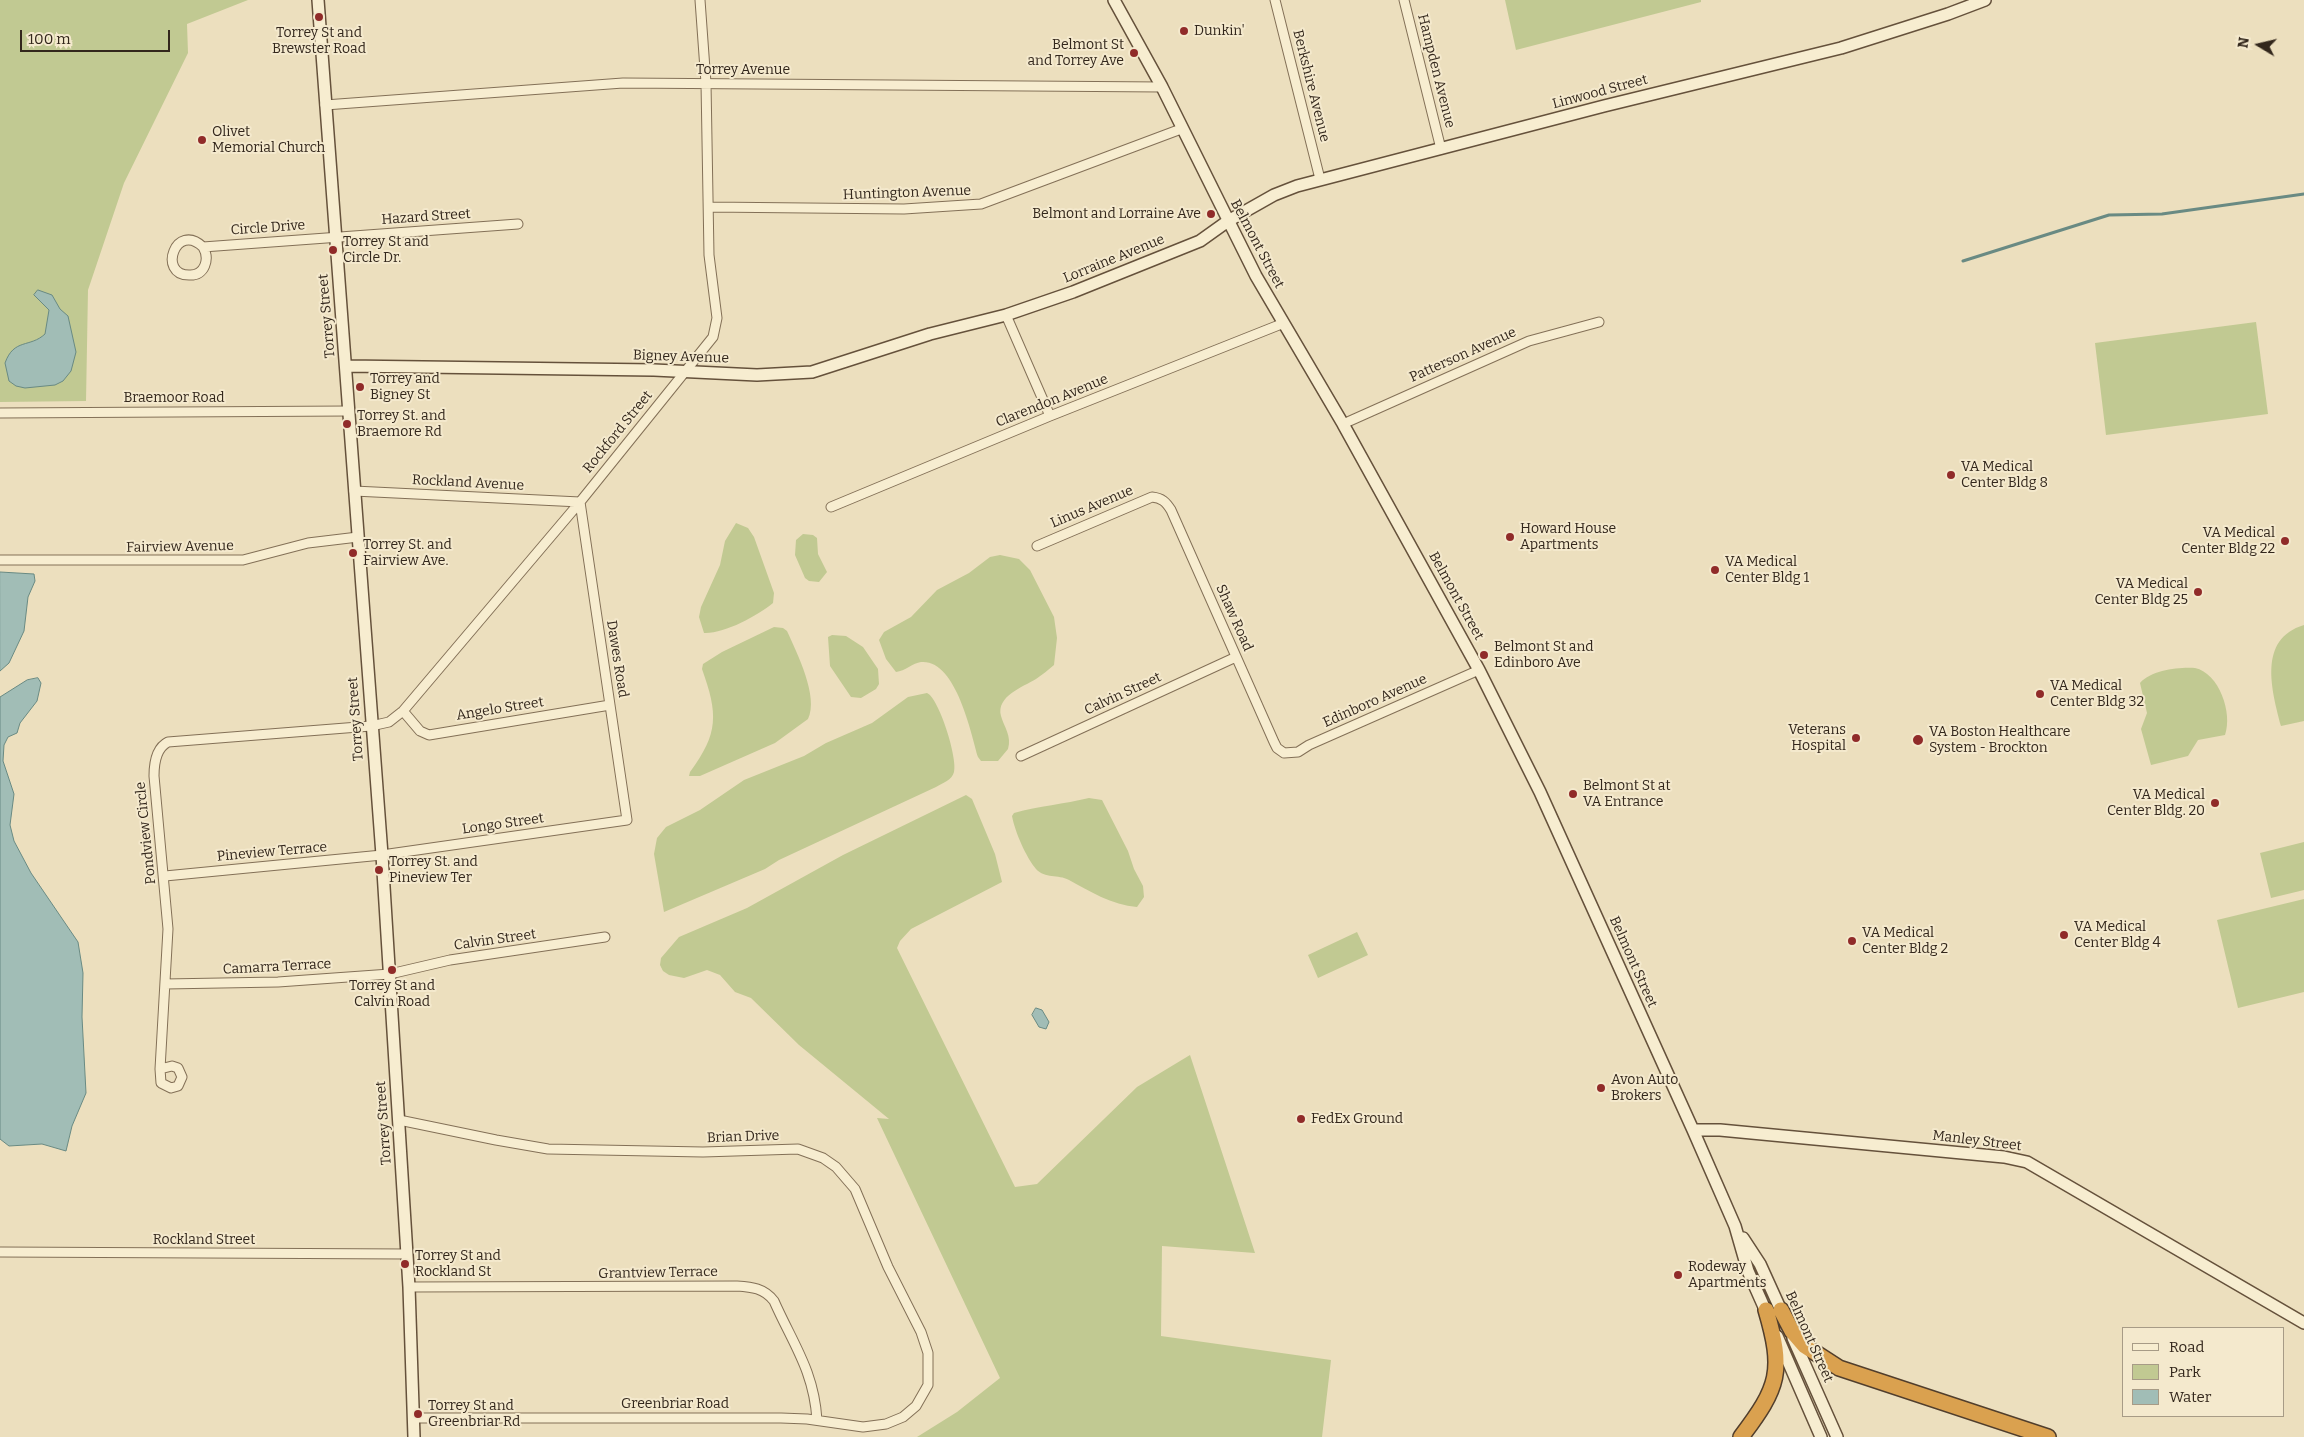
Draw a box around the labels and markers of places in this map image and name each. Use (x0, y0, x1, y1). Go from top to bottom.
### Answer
marker: Torrey St and Brewster Road (313, 11, 325, 23)
place label: Dunkin' (1194, 23, 1245, 39)
place label: Torrey St and Brewster Road (272, 25, 366, 58)
marker: Dunkin' (1178, 25, 1190, 37)
place label: Belmont St and Torrey Ave (1027, 37, 1124, 70)
marker: Belmont St and Torrey Ave (1128, 47, 1140, 59)
place label: Olivet Memorial Church (212, 124, 325, 156)
marker: Olivet Memorial Church (196, 134, 208, 146)
place label: Belmont and Lorraine Ave (1032, 206, 1201, 222)
marker: Belmont and Lorraine Ave (1205, 208, 1217, 220)
place label: Torrey St and Circle Dr. (343, 234, 429, 266)
marker: Torrey St and Circle Dr. (327, 244, 339, 256)
place label: Torrey and Bigney St (370, 371, 440, 404)
marker: Torrey and Bigney St (354, 381, 366, 393)
place label: Torrey St. and Braemore Rd (357, 408, 446, 441)
marker: Torrey St. and Braemore Rd (341, 418, 353, 430)
place label: VA Medical Center Bldg 8 (1961, 459, 2048, 492)
marker: VA Medical Center Bldg 8 (1945, 469, 1957, 481)
place label: Howard House Apartments (1520, 521, 1616, 554)
place label: VA Medical Center Bldg 22 (2181, 525, 2275, 558)
marker: Howard House Apartments (1504, 531, 1516, 543)
marker: VA Medical Center Bldg 22 (2279, 535, 2291, 547)
place label: Torrey St. and Fairview Ave. (363, 537, 452, 570)
marker: Torrey St. and Fairview Ave. (347, 547, 359, 559)
place label: VA Medical Center Bldg 1 (1725, 554, 1809, 586)
marker: VA Medical Center Bldg 1 (1709, 564, 1721, 576)
place label: VA Medical Center Bldg 25 (2094, 576, 2188, 608)
marker: VA Medical Center Bldg 25 (2192, 586, 2204, 598)
place label: Belmont St and Edinboro Ave (1494, 639, 1594, 672)
marker: Belmont St and Edinboro Ave (1478, 649, 1490, 661)
place label: VA Medical Center Bldg 32 (2050, 678, 2144, 710)
marker: VA Medical Center Bldg 32 (2034, 688, 2046, 700)
place label: Veterans Hospital (1788, 722, 1846, 754)
place label: VA Boston Healthcare System - Brockton (1929, 724, 2070, 756)
marker: Veterans Hospital (1850, 732, 1862, 744)
marker: VA Boston Healthcare System - Brockton (1911, 733, 1925, 747)
place label: Belmont St at VA Entrance (1583, 778, 1670, 810)
place label: VA Medical Center Bldg. 20 (2107, 787, 2205, 820)
marker: Belmont St at VA Entrance (1567, 788, 1579, 800)
marker: VA Medical Center Bldg. 20 (2209, 797, 2221, 809)
place label: Torrey St. and Pineview Ter (389, 854, 478, 886)
marker: Torrey St. and Pineview Ter (373, 864, 385, 876)
place label: VA Medical Center Bldg 4 (2074, 919, 2161, 952)
place label: VA Medical Center Bldg 2 (1862, 925, 1948, 958)
marker: VA Medical Center Bldg 4 (2058, 929, 2070, 941)
marker: VA Medical Center Bldg 2 (1846, 935, 1858, 947)
marker: Torrey St and Calvin Road (386, 964, 398, 976)
place label: Torrey St and Calvin Road (349, 978, 435, 1010)
place label: Avon Auto Brokers (1611, 1072, 1678, 1104)
marker: Avon Auto Brokers (1595, 1082, 1607, 1094)
place label: FedEx Ground (1311, 1111, 1403, 1127)
marker: FedEx Ground (1295, 1113, 1307, 1125)
place label: Torrey St and Rockland St (415, 1248, 501, 1280)
marker: Torrey St and Rockland St (399, 1258, 411, 1270)
place label: Rodeway Apartments (1688, 1259, 1766, 1292)
marker: Rodeway Apartments (1672, 1269, 1684, 1281)
place label: Torrey St and Greenbriar Rd (428, 1398, 520, 1430)
marker: Torrey St and Greenbriar Rd (412, 1408, 424, 1420)

